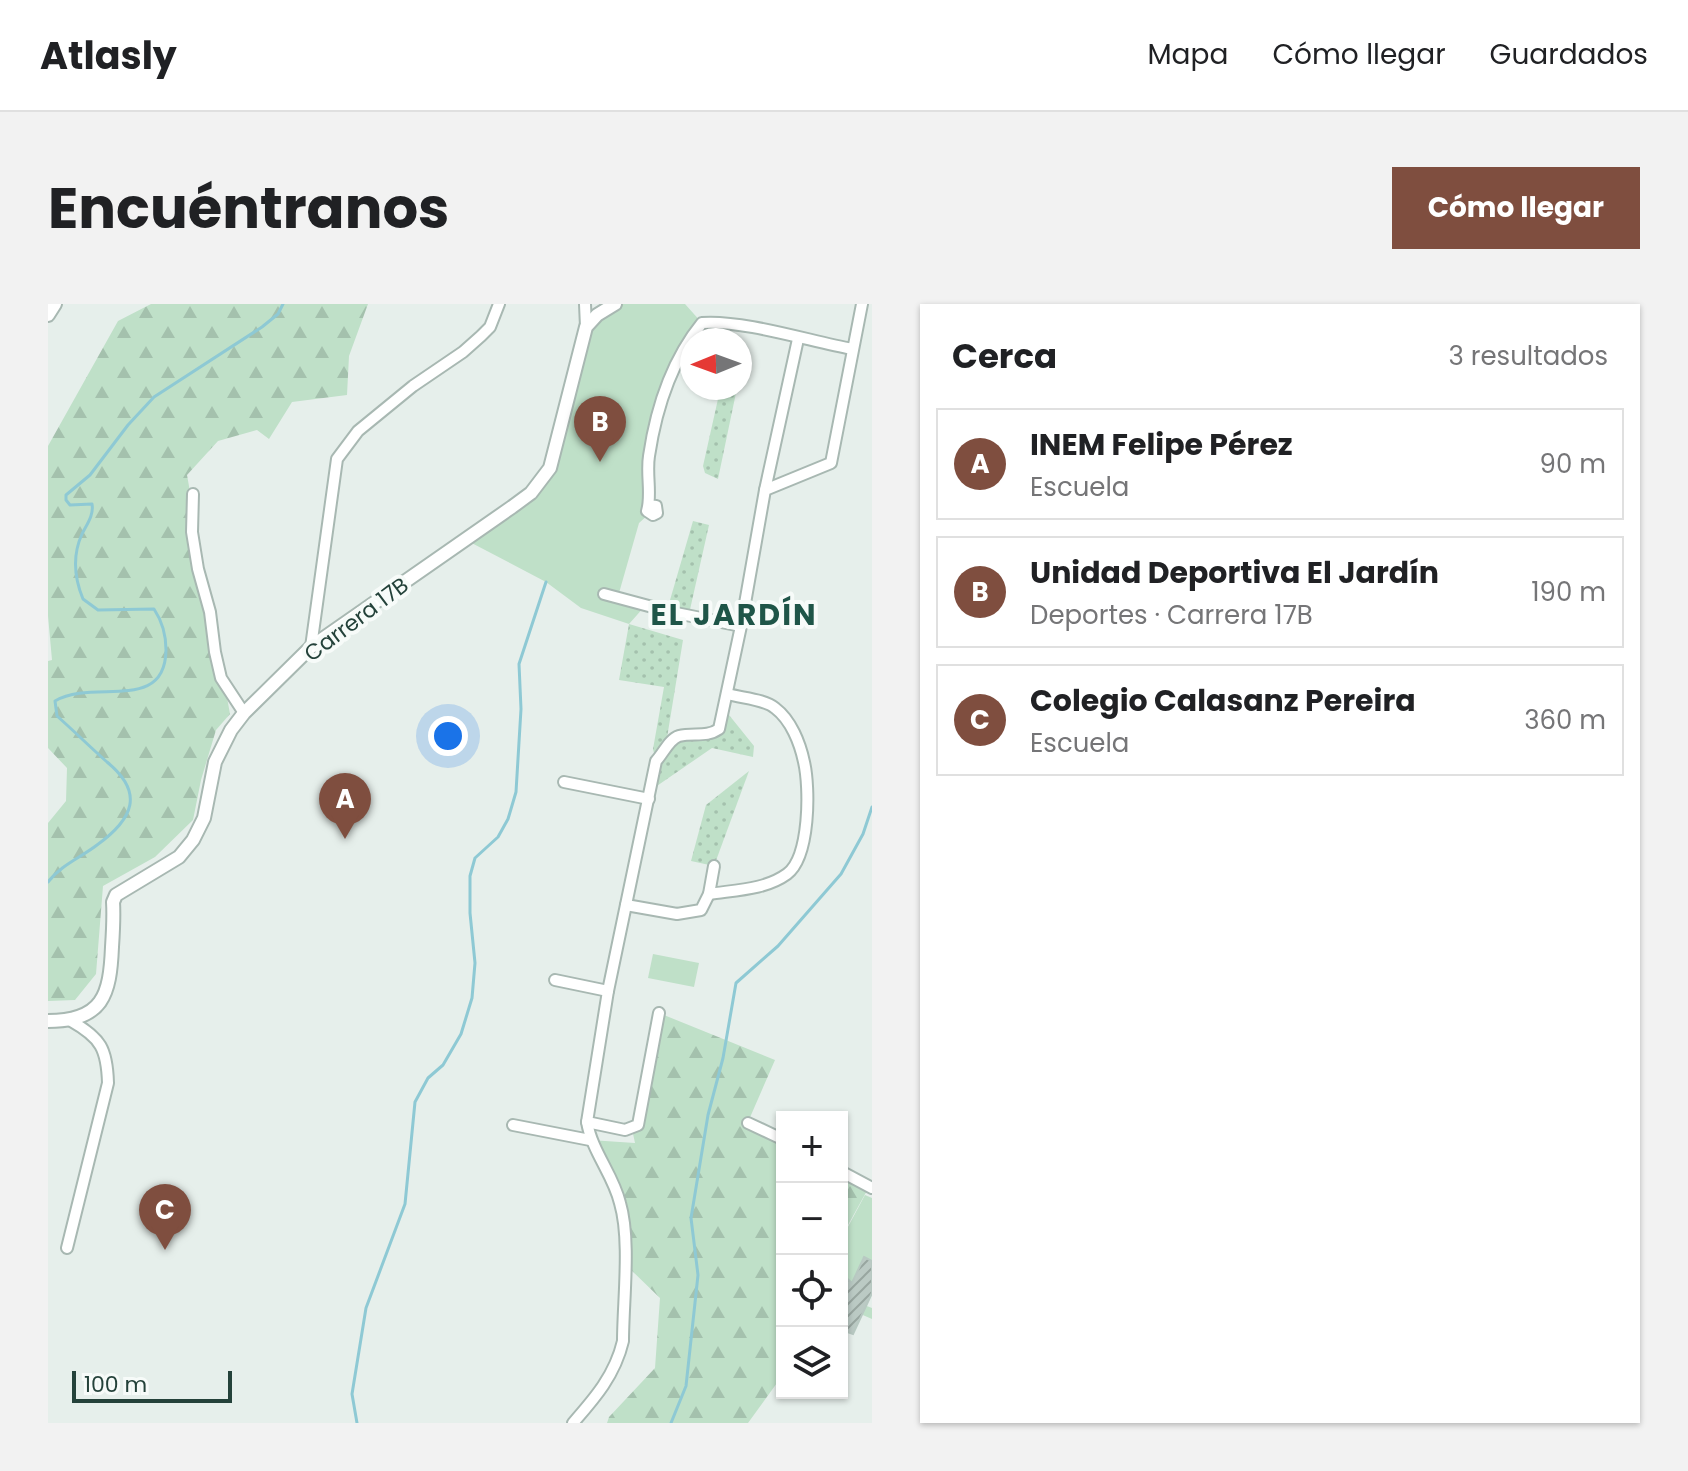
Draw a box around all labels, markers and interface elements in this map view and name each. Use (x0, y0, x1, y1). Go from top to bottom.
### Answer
text: Atlasly (40, 29, 177, 82)
text: Mapa (1147, 35, 1228, 74)
text: Cómo llegar (1272, 35, 1446, 74)
text: Guardados (1490, 35, 1648, 74)
button: Cómo llegar (1392, 167, 1640, 249)
text: Encuéntranos (48, 169, 449, 248)
north arrow (680, 328, 752, 400)
text: Cerca (952, 332, 1057, 380)
text: 3 resultados (1448, 338, 1608, 374)
pin: B (574, 396, 626, 462)
text: INEM Felipe Pérez (1030, 423, 1293, 466)
text: A (970, 446, 990, 482)
text: 90 m (1540, 446, 1606, 482)
text: Escuela (1030, 469, 1129, 505)
text: Unidad Deportiva El Jardín (1030, 551, 1439, 594)
street label: Carrera 17B (298, 570, 415, 669)
text: B (971, 574, 989, 610)
text: 190 m (1531, 574, 1606, 610)
district label: EL JARDÍN (650, 593, 818, 636)
text: Deportes · Carrera 17B (1030, 597, 1313, 633)
text: Colegio Calasanz Pereira (1030, 679, 1416, 722)
text: C (970, 702, 990, 738)
text: 360 m (1524, 702, 1606, 738)
your location (428, 716, 468, 756)
text: Escuela (1030, 725, 1129, 761)
pin: A (319, 773, 371, 839)
map controls (776, 1111, 848, 1399)
button: + (776, 1111, 848, 1183)
button: − (776, 1183, 848, 1255)
pin: C (139, 1184, 191, 1250)
button: locate (776, 1255, 848, 1327)
button: layers (776, 1327, 848, 1399)
scale bar (72, 1367, 232, 1403)
text: 100 m (84, 1369, 147, 1400)

